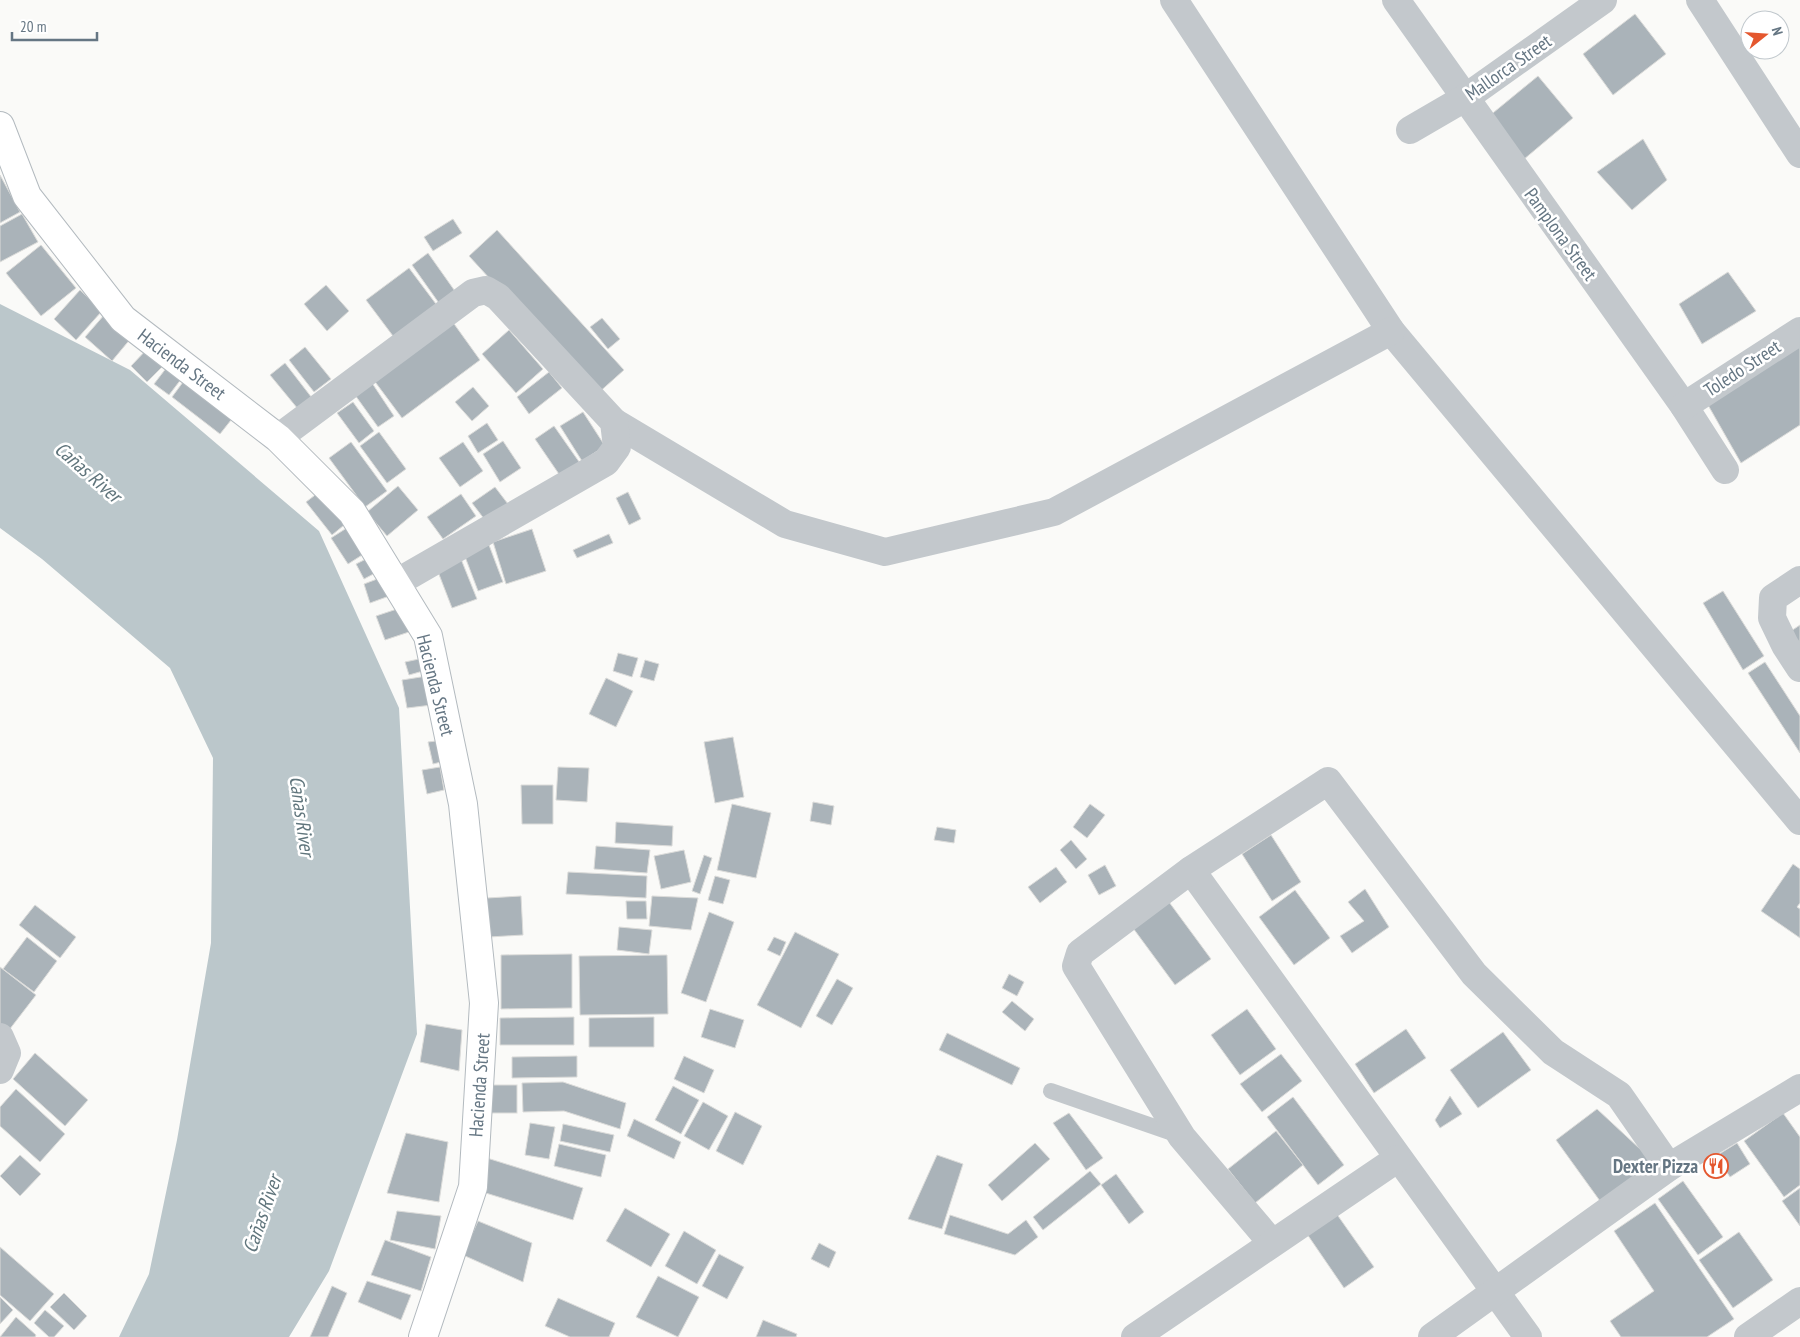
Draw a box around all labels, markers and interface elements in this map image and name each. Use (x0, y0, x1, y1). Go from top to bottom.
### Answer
scale bar (12, 10, 98, 42)
north arrow (1740, 10, 1790, 60)
text: 20 m (20, 17, 46, 36)
text: N (1768, 25, 1787, 37)
street label: Mallorca Street (1460, 28, 1556, 105)
street label: Pamplona Street (1519, 183, 1603, 285)
street label: Hacienda Street (133, 323, 231, 405)
street label: Toledo Street (1699, 334, 1786, 402)
water label: Cañas River (49, 436, 129, 510)
street label: Hacienda Street (412, 632, 460, 739)
water label: Cañas River (284, 775, 321, 860)
street label: Hacienda Street (463, 1031, 495, 1138)
restaurant icon: Dexter Pizza (1703, 1153, 1729, 1179)
place label: Dexter Pizza (1613, 1154, 1698, 1178)
water label: Cañas River (237, 1170, 288, 1256)

